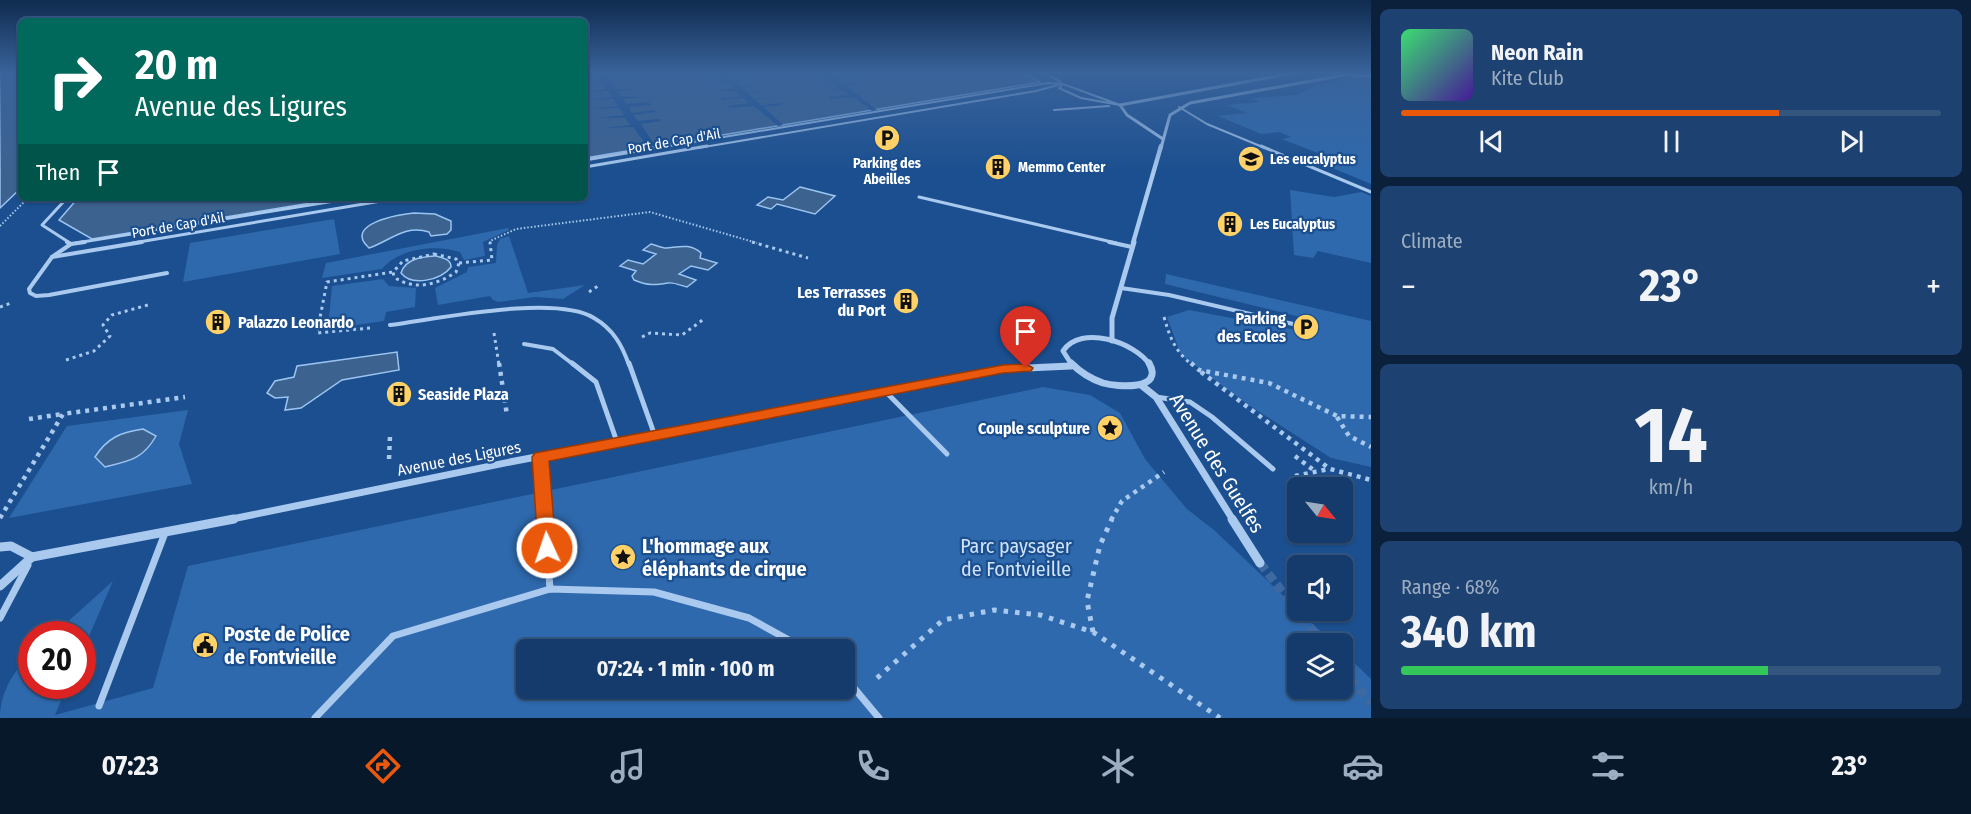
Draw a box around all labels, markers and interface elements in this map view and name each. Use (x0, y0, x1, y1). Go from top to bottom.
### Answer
text: Neon Rain (1491, 39, 1584, 66)
text: 20 m (135, 40, 218, 90)
icon: right (36, 42, 114, 120)
text: Kite Club (1491, 66, 1564, 90)
text: Avenue des Ligures (135, 91, 347, 123)
parking icon: Parking des Abeilles (872, 123, 902, 153)
street label: Port de Cap d'Ail (626, 125, 722, 158)
icon: previous (1475, 125, 1508, 158)
icon: pause (1655, 125, 1688, 158)
icon: next (1835, 125, 1868, 158)
school or university icon: Les eucalyptus (1236, 144, 1266, 174)
place label: Les eucalyptus (1270, 151, 1356, 168)
building icon: Memmo Center (983, 152, 1013, 182)
place label: Parking des Abeilles (853, 155, 921, 188)
icon: arrive (92, 156, 125, 189)
text: Then (36, 159, 80, 186)
place label: Memmo Center (1018, 159, 1106, 176)
street label: Port de Cap d'Ail (130, 209, 226, 242)
building icon: Les Eucalyptus (1215, 209, 1245, 239)
place label: Les Eucalyptus (1250, 216, 1335, 233)
text: Climate (1401, 229, 1463, 253)
text: 23° (1639, 259, 1703, 313)
text: − (1401, 267, 1416, 307)
text: + (1926, 267, 1941, 307)
place label: Les Terrasses du Port (797, 283, 886, 320)
building icon: Les Terrasses du Port (891, 286, 921, 316)
pin (1000, 306, 1051, 368)
building icon: Palazzo Leonardo (203, 307, 233, 337)
place label: Parking des Ecoles (1217, 309, 1286, 346)
parking icon: Parking des Ecoles (1291, 312, 1321, 342)
place label: Palazzo Leonardo (238, 313, 354, 332)
icon: arrive (1009, 315, 1042, 348)
building icon: Seaside Plaza (384, 379, 414, 409)
place label: Seaside Plaza (418, 385, 509, 404)
street label: Avenue des Guelfes (1164, 389, 1270, 537)
text: 14 (1634, 389, 1708, 483)
place icon: Couple sculpture (1095, 413, 1125, 443)
place label: Couple sculpture (978, 419, 1090, 438)
street label: Avenue des Ligures (396, 437, 523, 480)
text: km/h (1649, 475, 1693, 499)
north arrow (1287, 477, 1353, 543)
map controls (1287, 477, 1353, 699)
position arrow (515, 516, 579, 580)
place label: L'hommage aux éléphants de cirque (642, 534, 807, 581)
park label: Parc paysager de Fontvieille (960, 534, 1072, 581)
place icon: L'hommage aux éléphants de cirque (608, 542, 638, 572)
button: sound (1287, 555, 1353, 621)
text: Range · 68% (1401, 575, 1500, 599)
text: 340 km (1401, 605, 1537, 659)
speed limit sign: 20 (18, 621, 96, 699)
place label: Poste de Police de Fontvieille (224, 622, 350, 669)
public building icon: Poste de Police de Fontvieille (190, 630, 220, 660)
button: layers (1287, 633, 1353, 699)
text: 07:24 · 1 min · 100 m (596, 655, 775, 682)
icon: directions (362, 745, 404, 787)
icon: music (607, 745, 649, 787)
icon: phone (852, 745, 894, 787)
icon: climate (1097, 745, 1139, 787)
icon: car (1342, 745, 1384, 787)
icon: filters (1587, 745, 1629, 787)
text: 07:23 (101, 750, 159, 782)
text: 23° (1831, 750, 1869, 782)

